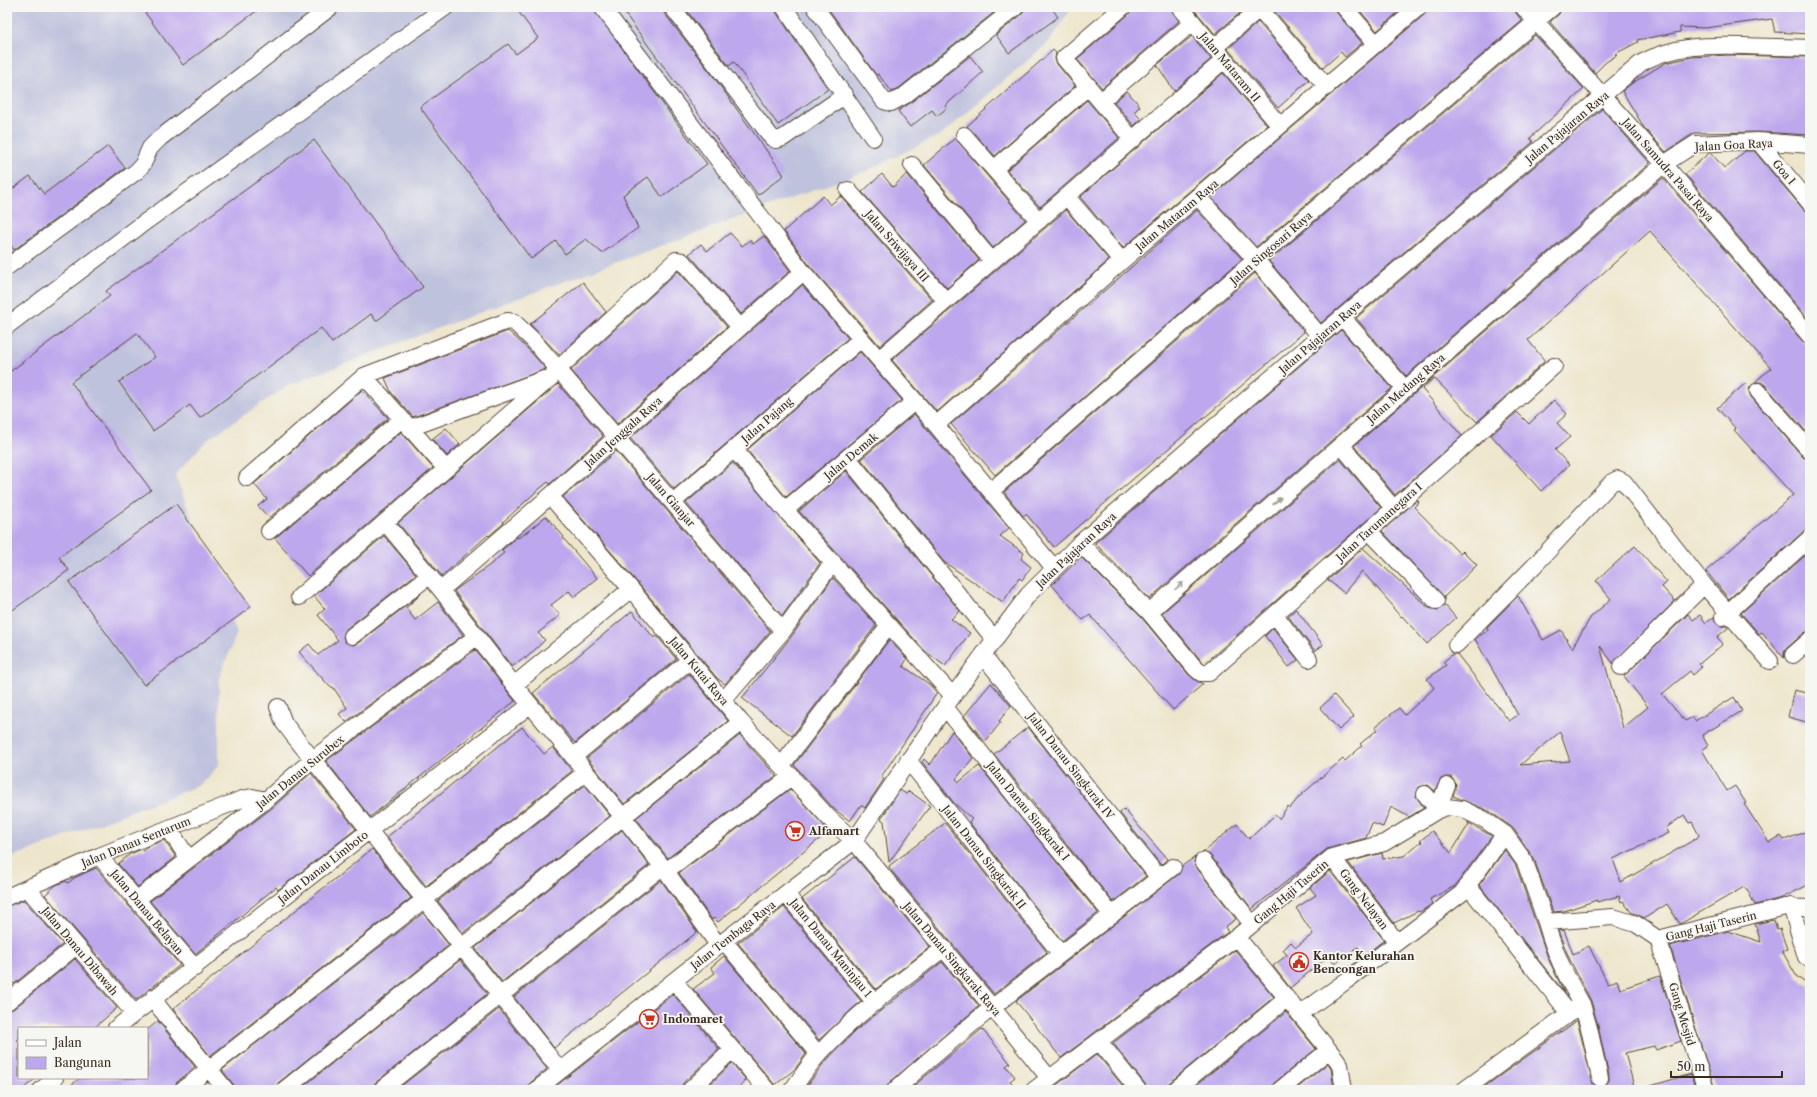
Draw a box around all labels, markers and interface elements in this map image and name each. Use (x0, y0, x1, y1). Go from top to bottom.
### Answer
street label: Jalan Mataram II (1195, 28, 1263, 105)
street label: Jalan Pajajaran Raya (1521, 88, 1612, 167)
street label: Jalan Samudra Pasai Raya (1618, 114, 1717, 225)
street label: Jalan Goa Raya (1693, 136, 1773, 154)
street label: Goa I (1770, 157, 1798, 187)
street label: Jalan Mataram Raya (1131, 176, 1221, 255)
street label: Jalan Sriwijaya III (861, 206, 932, 285)
street label: Jalan Singosari Raya (1225, 208, 1315, 289)
street label: Jalan Pajajaran Raya (1274, 297, 1364, 378)
street label: Jalan Medang Raya (1363, 350, 1448, 427)
street label: Jalan Jenggala Raya (580, 393, 665, 472)
street label: Jalan Pajang (737, 394, 795, 447)
street label: Jalan Demak (820, 429, 881, 484)
street label: Jalan Gianjar (642, 469, 698, 530)
street label: Jalan Tarumanegara I (1332, 480, 1425, 566)
one-way arrow (1271, 496, 1282, 505)
street label: Jalan Pajajaran Raya (1032, 509, 1119, 592)
one-way arrow (1173, 582, 1184, 591)
street label: Jalan Kutai Raya (665, 632, 732, 708)
street label: Jalan Danau Singkarak IV (1025, 710, 1117, 822)
street label: Jalan Danau Surubex (252, 732, 347, 813)
street label: Jalan Danau Singkarak I (984, 759, 1072, 863)
street label: Jalan Danau Singkarak II (938, 801, 1029, 912)
street label: Jalan Danau Sentarum (78, 813, 193, 871)
supermarket icon: Alfamart (784, 820, 806, 842)
place label: Alfamart (808, 824, 860, 838)
street label: Jalan Danau Limboto (274, 827, 371, 908)
street label: Gang Haji Taserin (1251, 857, 1331, 927)
street label: Jalan Danau Belayan (106, 865, 187, 957)
street label: Gang Nelayan (1337, 866, 1391, 932)
street label: Jalan Danau Maninjau 1 (786, 894, 875, 1000)
street label: Jalan Tembaga Raya (686, 897, 778, 974)
street label: Jalan Danau Singkarak Raya (899, 898, 1004, 1019)
street label: Jalan Danau Dibawah (38, 902, 121, 998)
street label: Gang Haji Taserin (1664, 908, 1758, 944)
place label: Kantor Kelurahan Bencongan (1313, 949, 1415, 976)
public building icon: Kantor Kelurahan Bencongan (1288, 951, 1310, 973)
street label: Gang Mesjid (1666, 981, 1698, 1048)
supermarket icon: Indomaret (638, 1008, 660, 1030)
place label: Indomaret (663, 1012, 724, 1026)
legend (18, 1027, 148, 1079)
text: Jalan (52, 1035, 82, 1050)
scale bar (1671, 1053, 1782, 1079)
text: Bangunan (54, 1055, 112, 1070)
text: 50 m (1677, 1059, 1706, 1074)

